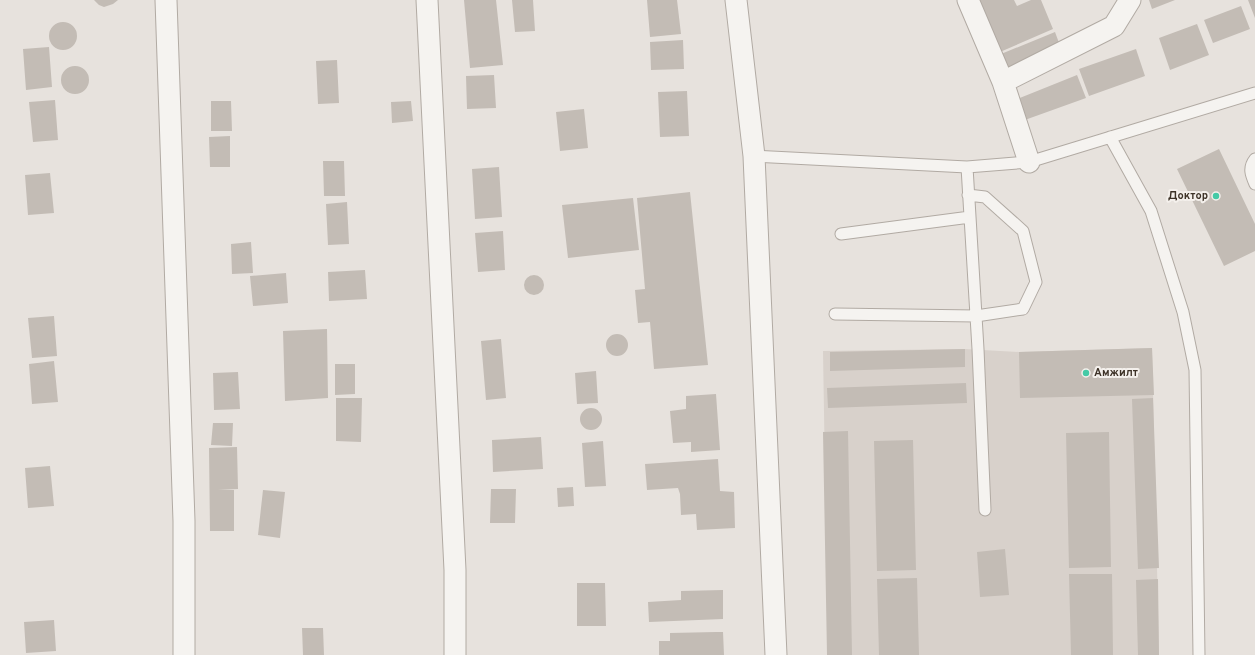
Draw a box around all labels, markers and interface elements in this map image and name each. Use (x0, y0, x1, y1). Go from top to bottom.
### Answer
place label: Доктор (1168, 189, 1208, 203)
marker: Доктор (1211, 191, 1221, 201)
place label: Амжилт (1094, 366, 1138, 380)
marker: Амжилт (1081, 368, 1091, 378)

